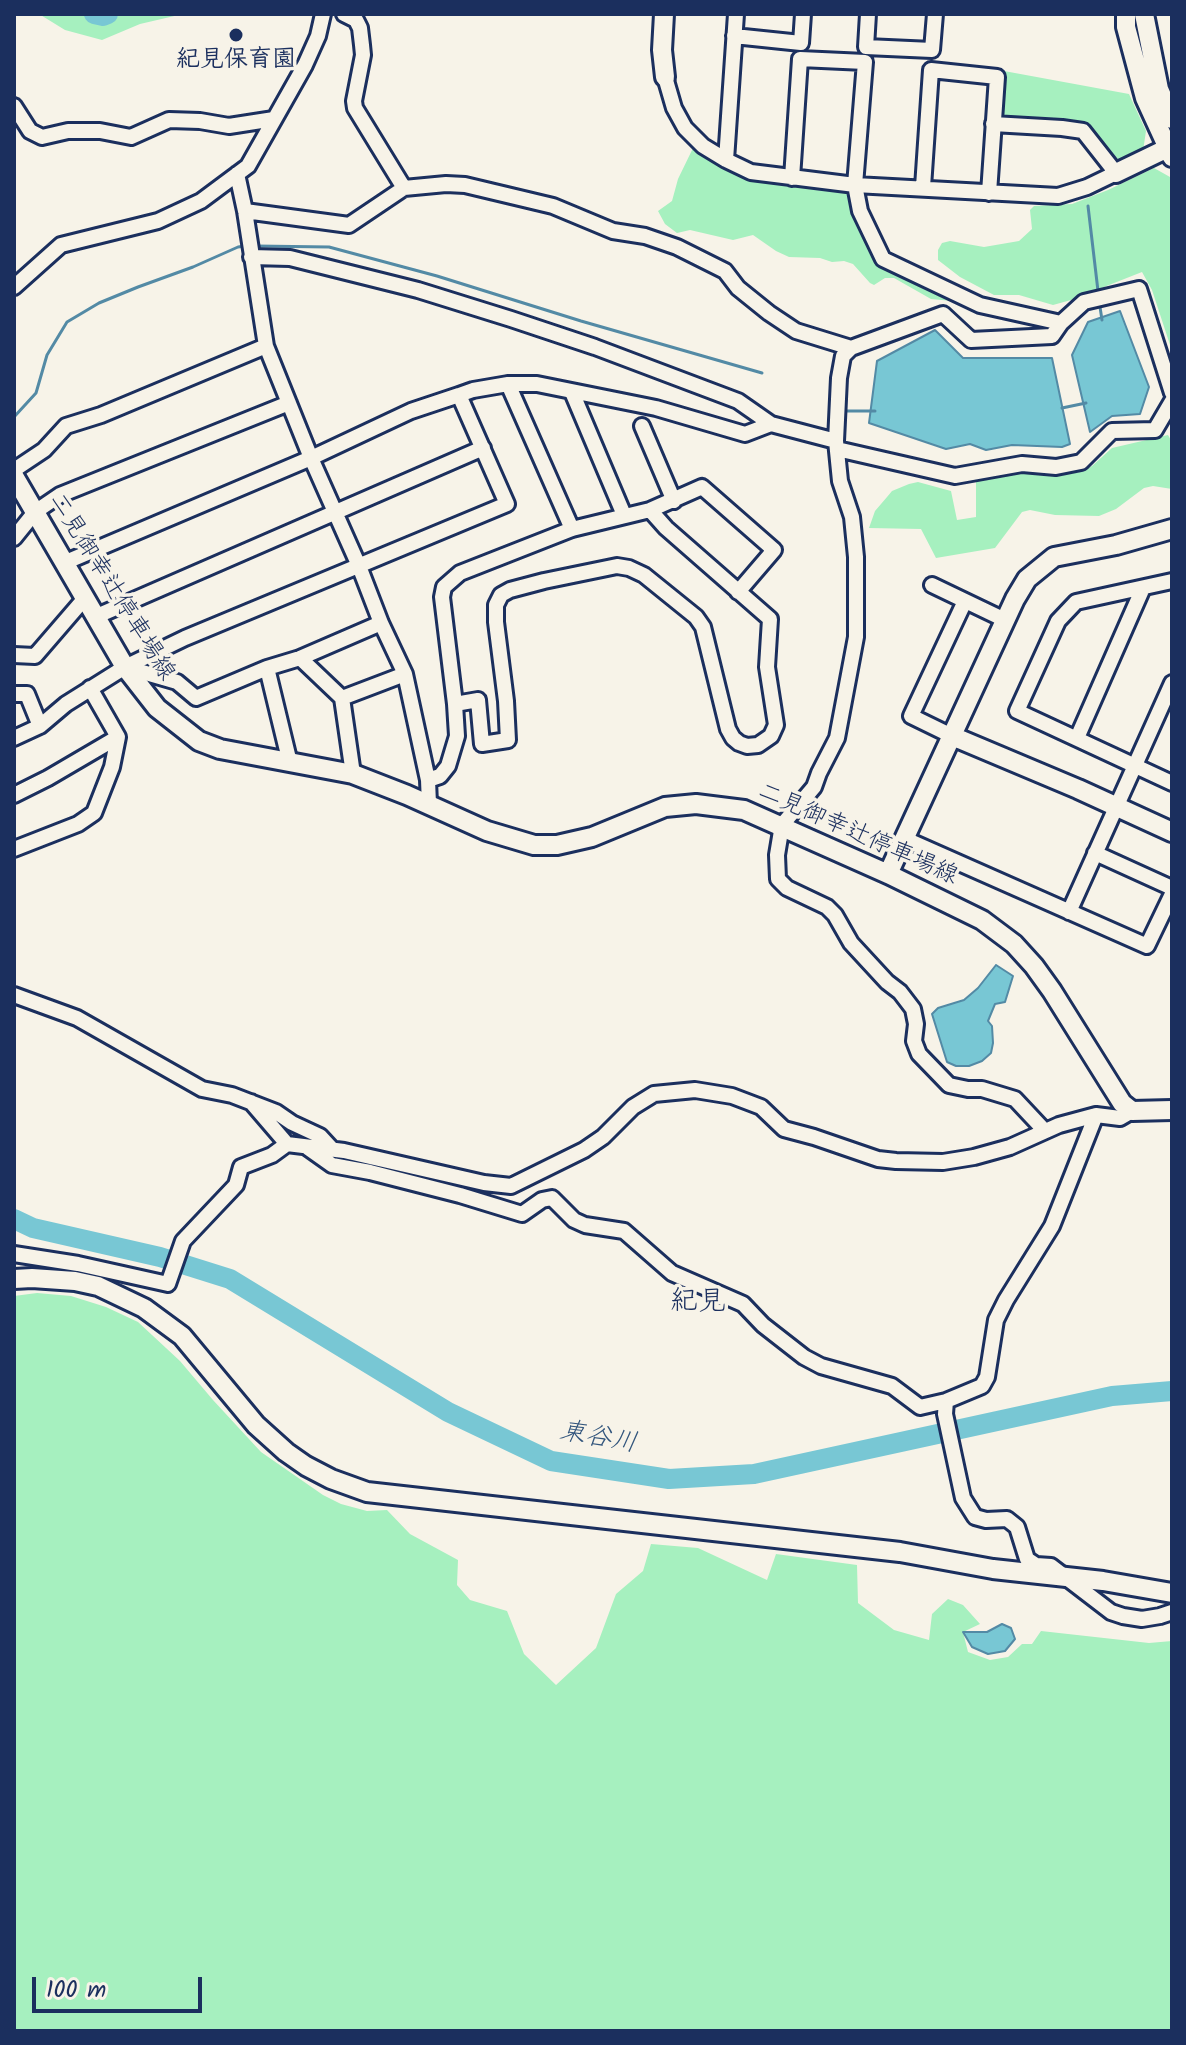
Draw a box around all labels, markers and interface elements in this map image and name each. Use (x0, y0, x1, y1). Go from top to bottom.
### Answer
marker: 紀見保育園 (227, 26, 245, 44)
place label: 紀見保育園 (176, 48, 296, 76)
street label: 二見御幸辻停車場線 (41, 489, 179, 687)
street label: 二見御幸辻停車場線 (752, 779, 962, 893)
district label: 紀見 (670, 1287, 726, 1321)
water label: 東谷川 (557, 1418, 639, 1462)
scale bar (36, 1961, 206, 2011)
text: 100 m (46, 1971, 106, 2010)

